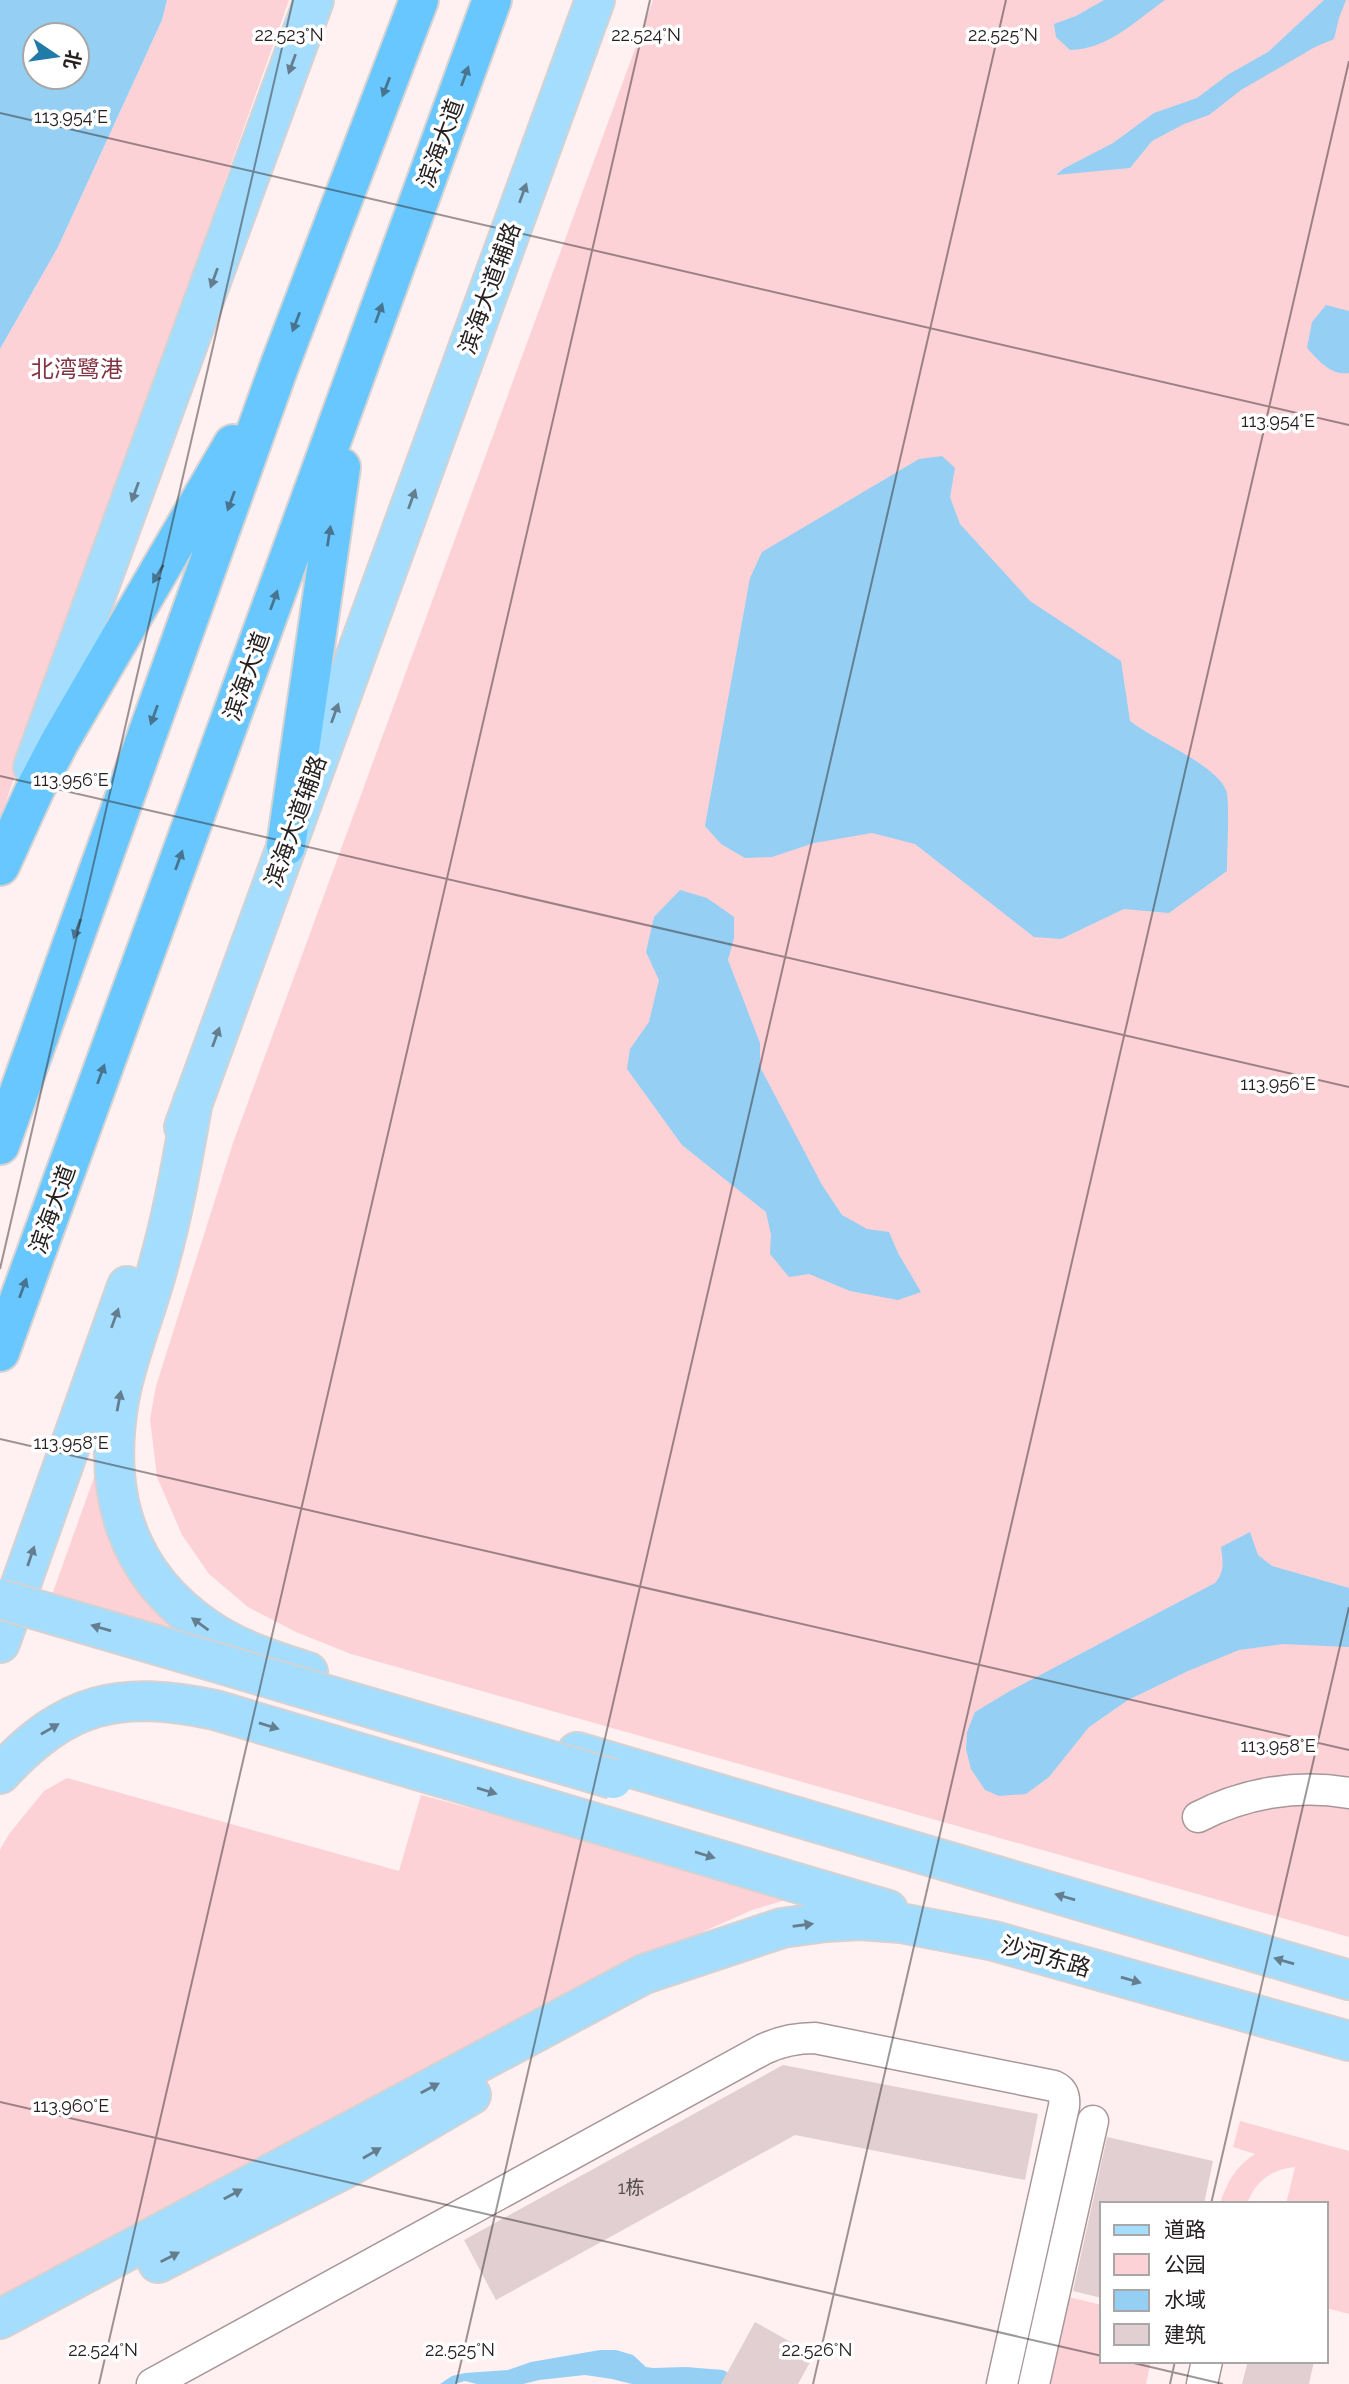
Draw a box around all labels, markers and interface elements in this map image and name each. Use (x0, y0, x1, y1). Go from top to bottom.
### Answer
north arrow (21, 21, 91, 91)
text: 22.523°N (254, 24, 324, 45)
text: 22.524°N (611, 24, 681, 45)
text: 22.525°N (968, 24, 1038, 45)
text: 北 (60, 48, 85, 72)
one-way arrow (286, 54, 297, 75)
one-way arrow (459, 65, 470, 86)
one-way arrow (380, 76, 391, 97)
street label: 滨海大道 (412, 95, 468, 191)
text: 113.954°E (34, 106, 108, 127)
one-way arrow (518, 183, 529, 204)
street label: 滨海大道辅路 (453, 219, 525, 357)
one-way arrow (208, 268, 219, 289)
one-way arrow (374, 302, 385, 323)
one-way arrow (290, 312, 301, 333)
park label: 北湾鹭港 (31, 355, 123, 382)
text: 113.954°E (1241, 410, 1315, 431)
one-way arrow (129, 481, 140, 502)
one-way arrow (407, 489, 418, 510)
one-way arrow (225, 490, 236, 511)
one-way arrow (324, 525, 335, 547)
one-way arrow (152, 565, 164, 584)
one-way arrow (269, 590, 280, 611)
street label: 滨海大道 (218, 628, 274, 724)
one-way arrow (329, 703, 340, 724)
one-way arrow (148, 704, 159, 725)
street label: 滨海大道辅路 (259, 752, 331, 890)
text: 113.956°E (33, 769, 109, 790)
one-way arrow (174, 850, 185, 871)
one-way arrow (72, 918, 83, 939)
one-way arrow (211, 1027, 222, 1048)
one-way arrow (96, 1063, 107, 1084)
text: 113.956°E (1240, 1073, 1316, 1094)
street label: 滨海大道 (24, 1161, 80, 1257)
one-way arrow (18, 1277, 29, 1298)
one-way arrow (110, 1308, 121, 1329)
one-way arrow (114, 1390, 125, 1412)
text: 113.958°E (33, 1432, 109, 1453)
one-way arrow (26, 1545, 37, 1566)
one-way arrow (191, 1616, 209, 1631)
one-way arrow (90, 1623, 111, 1633)
one-way arrow (259, 1722, 280, 1732)
one-way arrow (41, 1723, 60, 1735)
text: 113.958°E (1240, 1735, 1316, 1756)
one-way arrow (477, 1786, 498, 1796)
one-way arrow (695, 1851, 716, 1861)
one-way arrow (1055, 1891, 1076, 1901)
one-way arrow (792, 1920, 814, 1931)
street label: 沙河东路 (998, 1930, 1094, 1982)
one-way arrow (1273, 1955, 1294, 1965)
one-way arrow (1120, 1975, 1141, 1985)
one-way arrow (420, 2083, 440, 2094)
text: 113.960°E (33, 2095, 109, 2116)
one-way arrow (362, 2147, 382, 2159)
house number: 1栋 (617, 2176, 645, 2198)
one-way arrow (223, 2188, 243, 2200)
legend (1100, 2202, 1328, 2363)
text: 道路 (1164, 2217, 1206, 2242)
one-way arrow (160, 2252, 180, 2263)
text: 公园 (1164, 2252, 1206, 2277)
text: 水域 (1164, 2287, 1206, 2312)
text: 建筑 (1164, 2322, 1206, 2347)
text: 22.524°N (68, 2339, 138, 2360)
text: 22.525°N (425, 2339, 495, 2360)
text: 22.526°N (782, 2339, 852, 2360)

